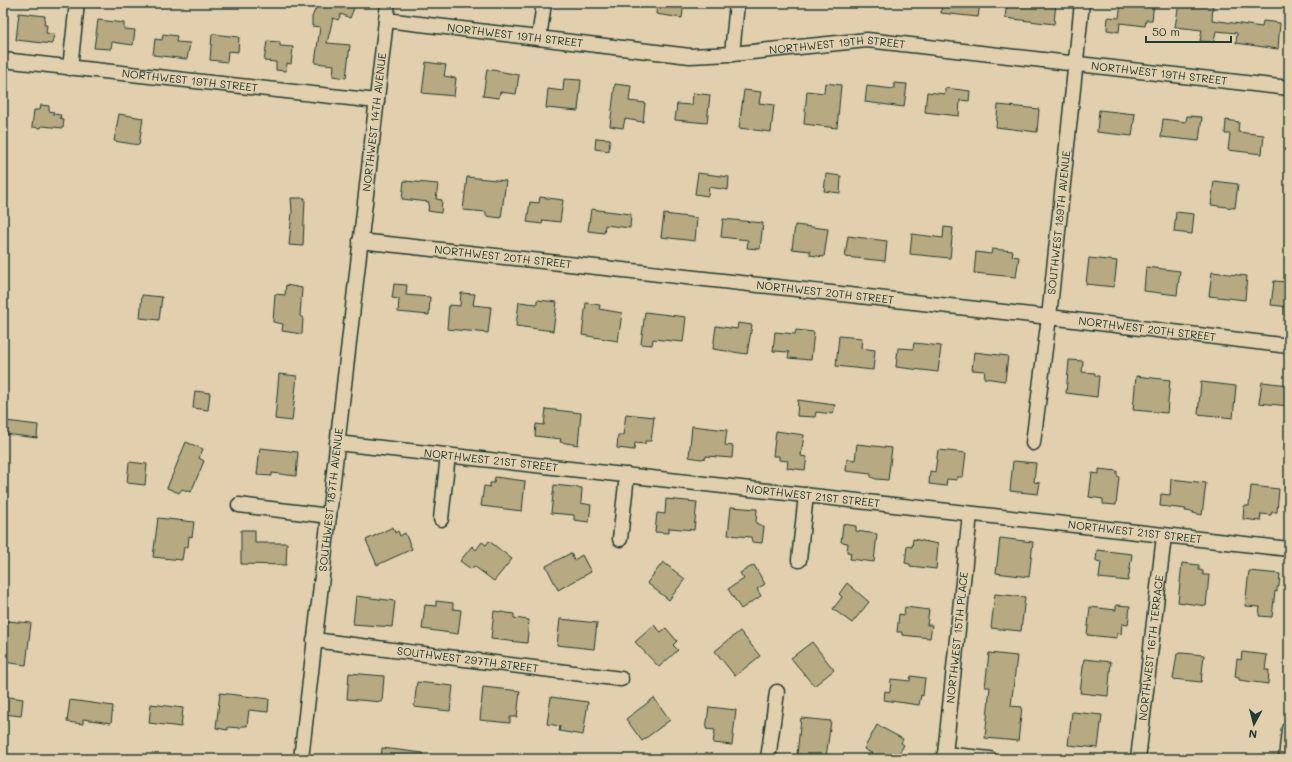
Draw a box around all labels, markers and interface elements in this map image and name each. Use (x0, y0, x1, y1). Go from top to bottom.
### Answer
scale bar (1146, 18, 1231, 44)
street label: NORTHWEST 19TH STREET (446, 19, 584, 50)
text: 50 m (1152, 23, 1180, 39)
street label: NORTHWEST 19TH STREET (768, 32, 906, 57)
street label: NORTHWEST 14TH AVENUE (358, 52, 389, 192)
street label: NORTHWEST 19TH STREET (1090, 58, 1228, 88)
street label: NORTHWEST 19TH STREET (121, 65, 259, 95)
street label: SOUTHWEST 189TH AVENUE (1043, 150, 1073, 295)
street label: NORTHWEST 20TH STREET (434, 241, 573, 271)
street label: NORTHWEST 20TH STREET (756, 277, 895, 307)
street label: NORTHWEST 20TH STREET (1078, 313, 1217, 344)
street label: SOUTHWEST 187TH AVENUE (315, 427, 346, 572)
street label: NORTHWEST 21ST STREET (423, 445, 559, 475)
street label: NORTHWEST 21ST STREET (745, 481, 881, 510)
street label: NORTHWEST 21ST STREET (1067, 516, 1203, 546)
street label: NORTHWEST 15TH PLACE (942, 571, 971, 704)
street label: NORTHWEST 16TH TERRACE (1135, 574, 1166, 721)
street label: SOUTHWEST 297TH STREET (396, 643, 539, 675)
north arrow (1234, 704, 1274, 744)
text: N (1248, 726, 1258, 742)

